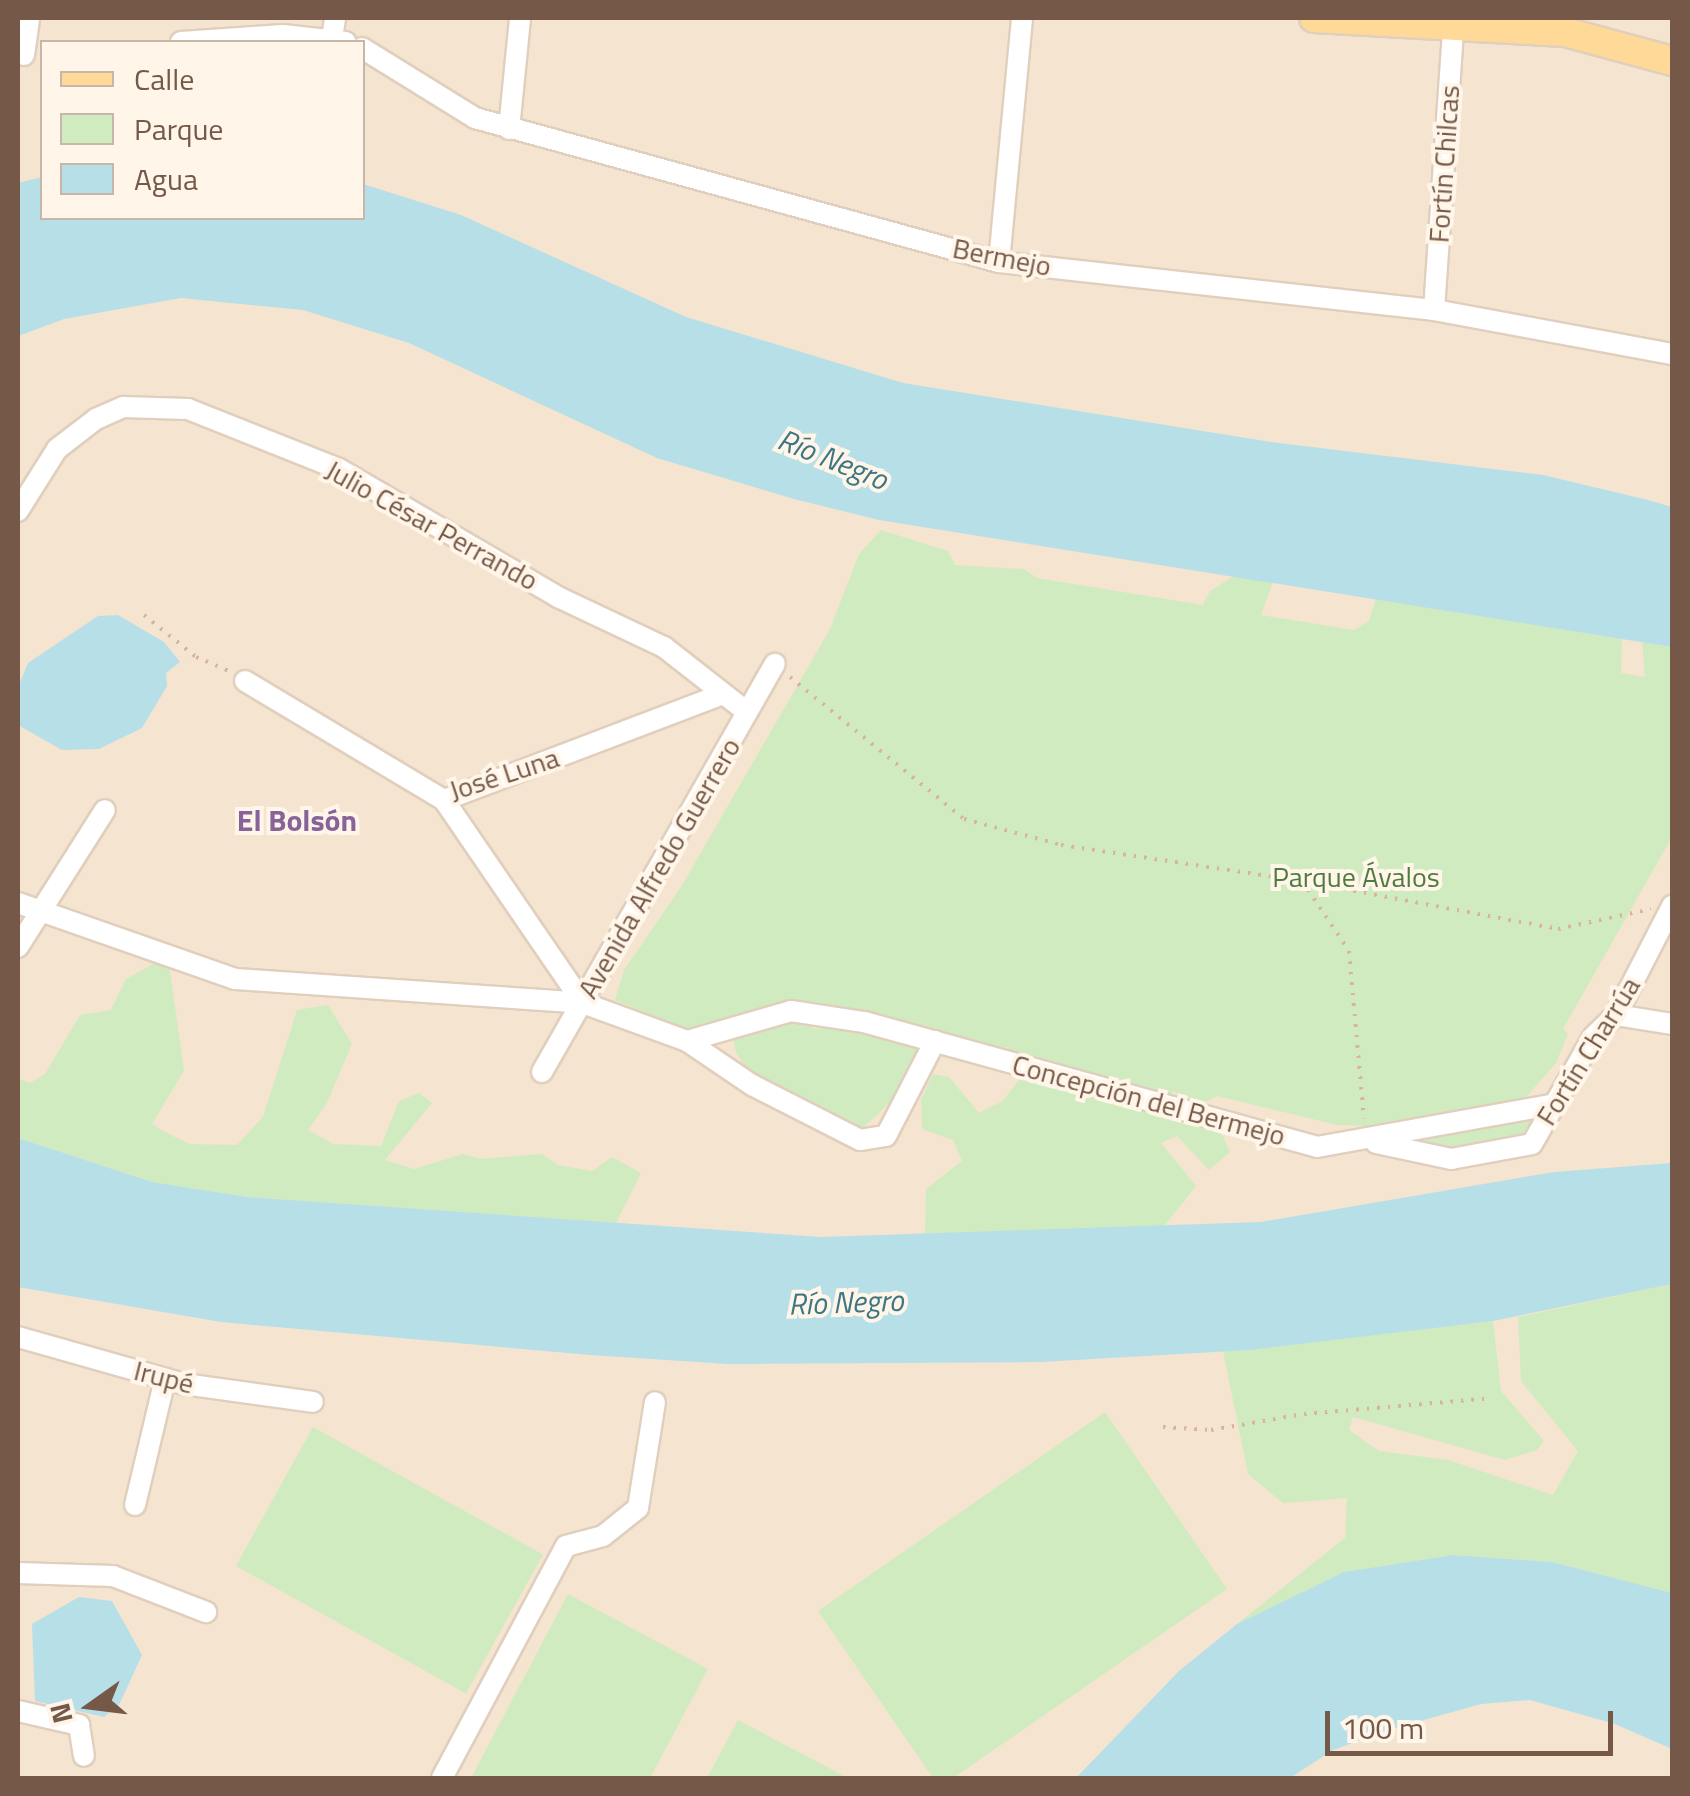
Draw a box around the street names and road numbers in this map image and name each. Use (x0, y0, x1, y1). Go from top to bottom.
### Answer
street label: Fortín Chilcas (1422, 84, 1466, 244)
street label: Bermejo (950, 231, 1054, 283)
street label: Julio César Perrando (320, 453, 544, 597)
street label: Avenida Alfredo Guerrero (571, 732, 747, 1004)
street label: José Luna (445, 741, 563, 807)
street label: Fortín Charrúa (1529, 971, 1647, 1131)
street label: Concepción del Bermejo (1009, 1047, 1289, 1153)
street label: Irupé (131, 1353, 197, 1401)

